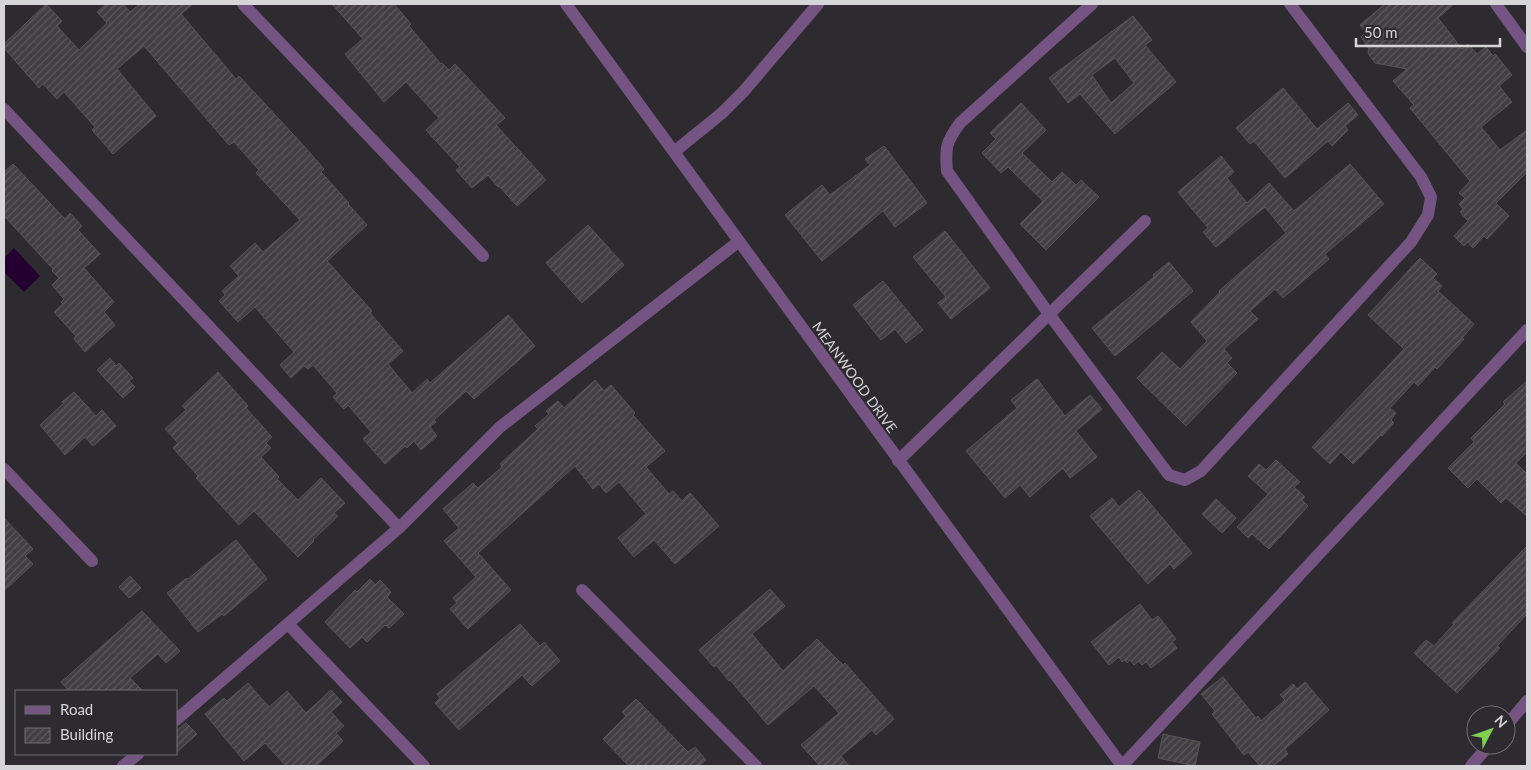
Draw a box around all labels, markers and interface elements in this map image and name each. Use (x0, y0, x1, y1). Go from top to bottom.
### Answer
scale bar (1356, 15, 1500, 47)
text: 50 m (1364, 23, 1398, 41)
street label: MEANWOOD DRIVE (809, 318, 901, 436)
legend (15, 690, 178, 755)
text: Road (60, 700, 93, 718)
north arrow (1466, 705, 1516, 755)
text: N (1491, 711, 1511, 731)
text: Building (60, 725, 113, 743)

